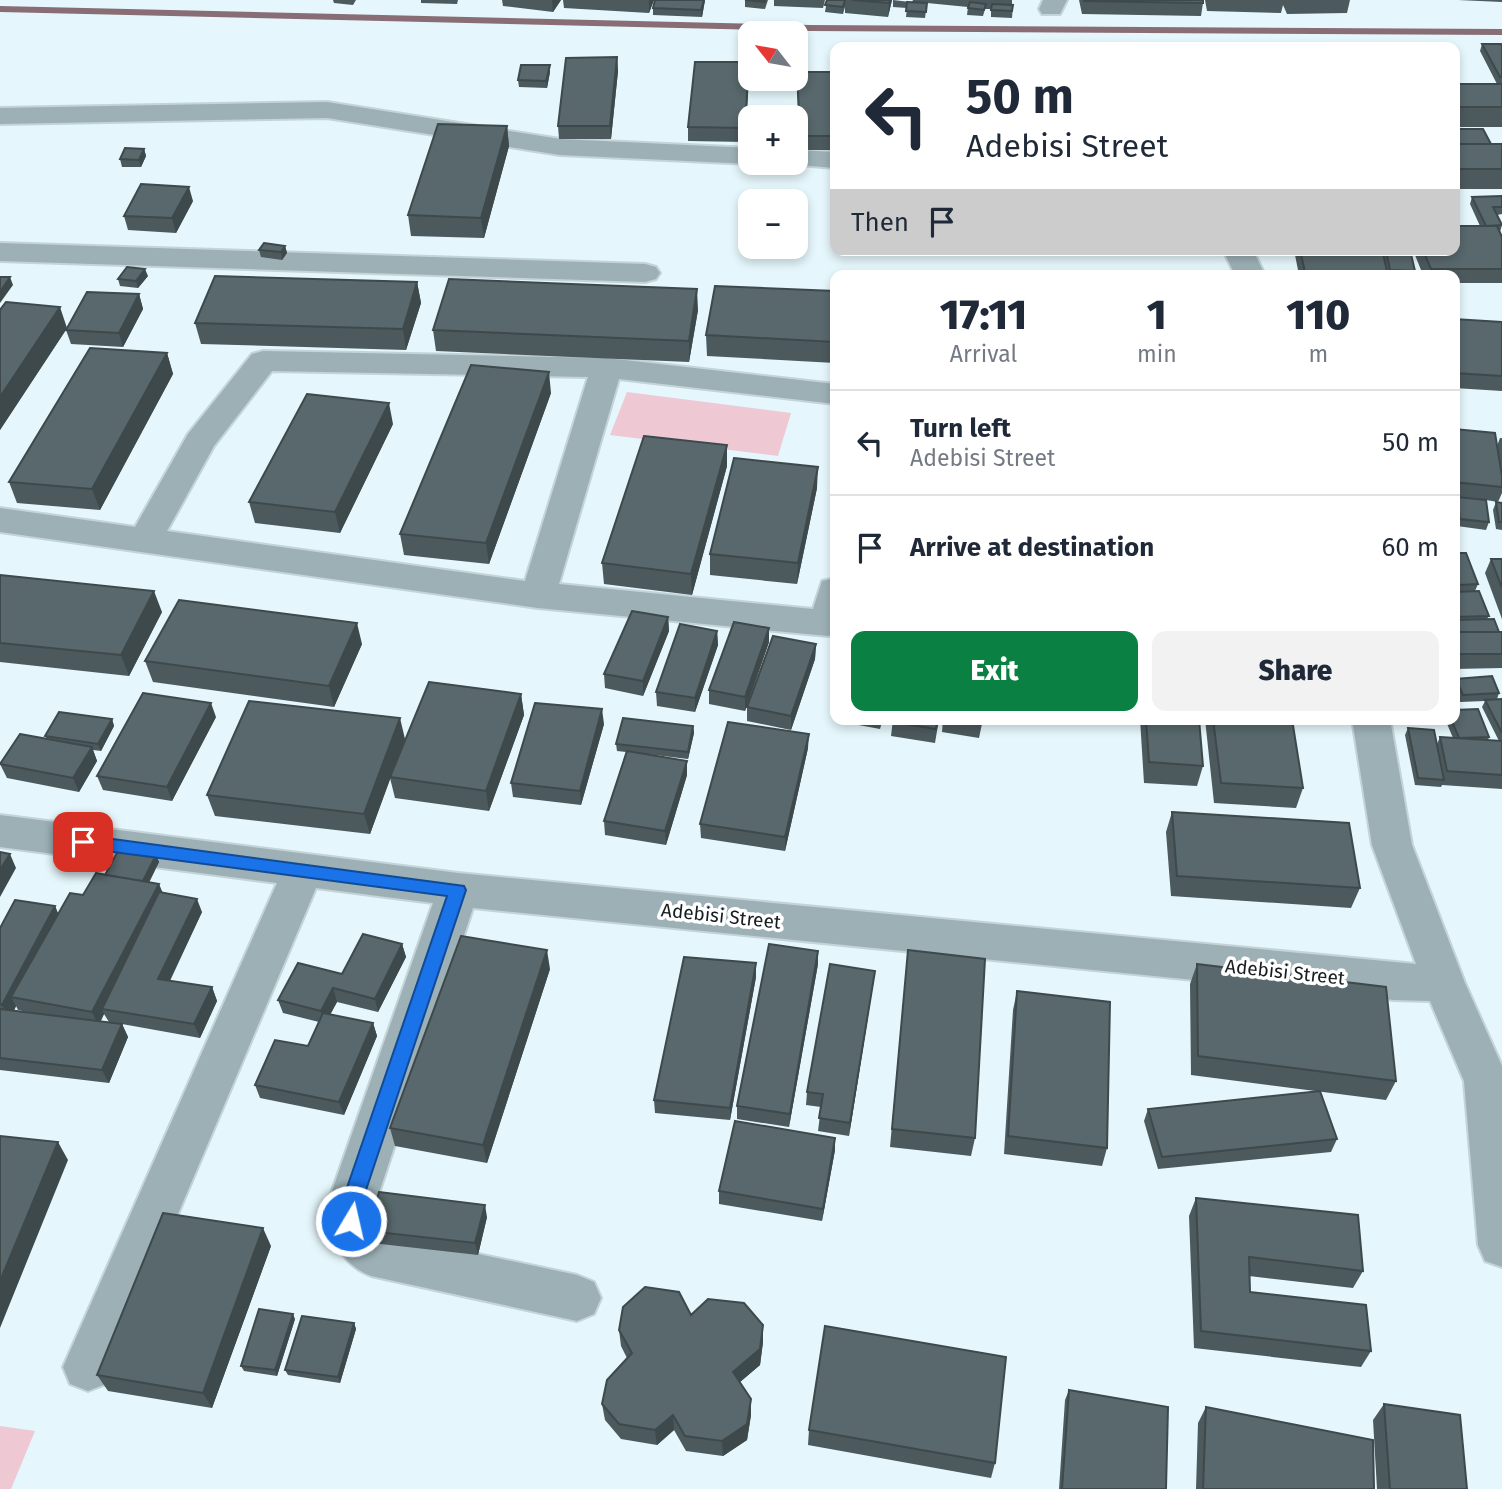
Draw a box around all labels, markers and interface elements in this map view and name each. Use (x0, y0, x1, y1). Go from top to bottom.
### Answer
north arrow (738, 21, 808, 91)
map controls (738, 21, 808, 259)
text: 50 m (966, 67, 1074, 126)
icon: left (851, 70, 942, 161)
button: + (738, 105, 808, 175)
text: Adebisi Street (966, 127, 1168, 165)
button: − (738, 189, 808, 259)
icon: arrive (923, 203, 961, 241)
text: Then (851, 207, 909, 238)
text: 17:11 (940, 290, 1027, 340)
text: 1 (1147, 290, 1167, 340)
text: 110 (1286, 290, 1350, 340)
text: Arrival (950, 340, 1017, 368)
text: min (1137, 340, 1177, 368)
text: m (1308, 340, 1328, 368)
text: Turn left (910, 413, 1011, 444)
icon: left (851, 424, 889, 462)
text: 50 m (1382, 427, 1439, 458)
text: Adebisi Street (910, 444, 1055, 472)
icon: arrive (851, 529, 889, 567)
text: Arrive at destination (910, 532, 1154, 563)
text: 60 m (1381, 532, 1439, 563)
button: Exit (851, 631, 1138, 711)
button: Share (1152, 631, 1439, 711)
pin (53, 812, 113, 872)
icon: arrive (64, 823, 102, 861)
street label: Adebisi Street (660, 898, 782, 934)
street label: Adebisi Street (1224, 954, 1346, 990)
position arrow (314, 1184, 388, 1258)

